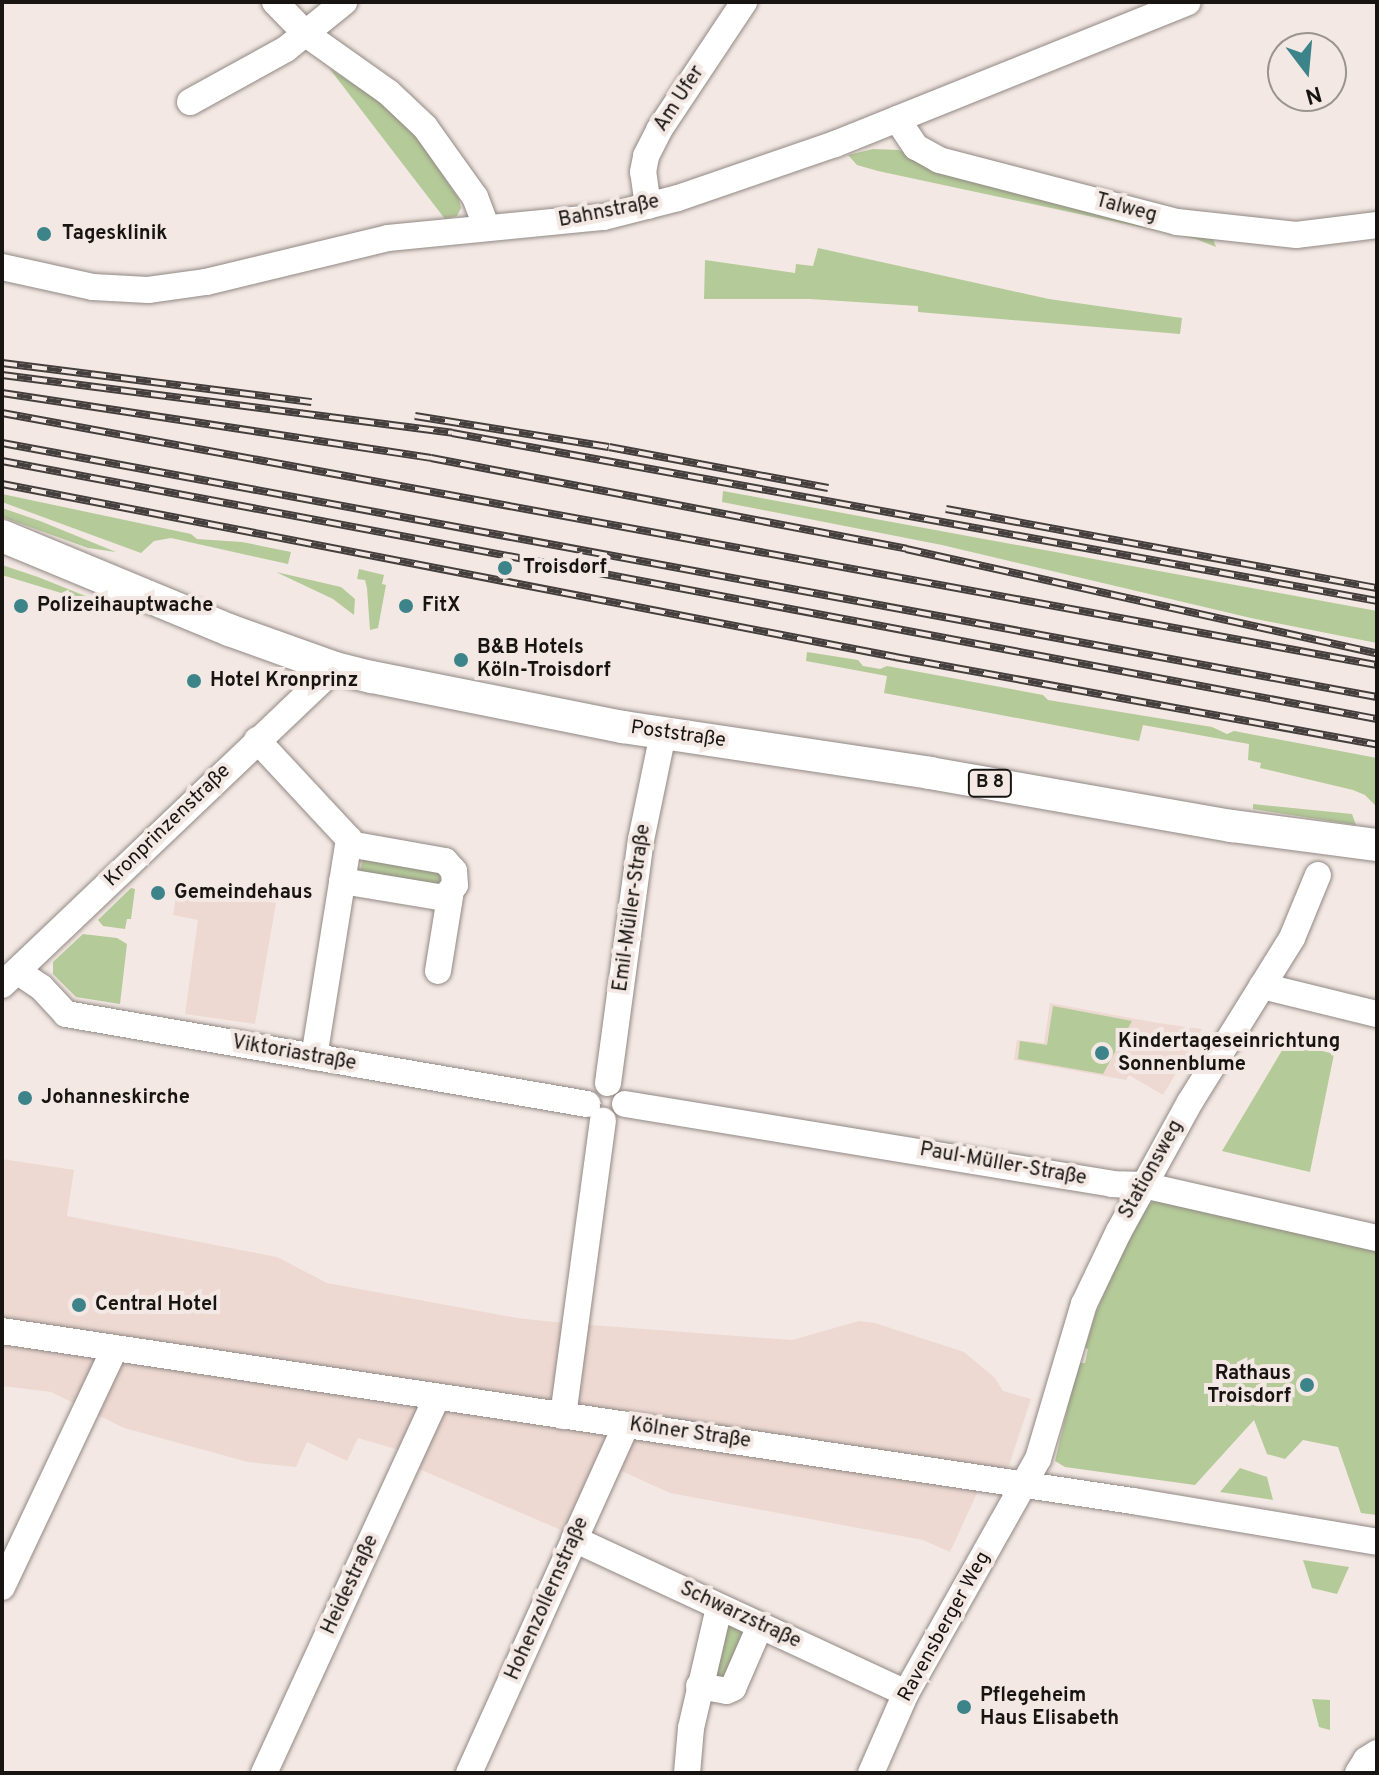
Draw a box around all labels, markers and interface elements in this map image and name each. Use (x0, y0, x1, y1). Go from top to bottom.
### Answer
north arrow (1267, 32, 1347, 112)
street label: Am Ufer (650, 61, 710, 137)
text: N (1302, 78, 1325, 109)
street label: Talweg (1093, 189, 1159, 229)
street label: Bahnstraße (557, 190, 661, 234)
place label: Tagesklinik (62, 222, 167, 246)
marker: Tagesklinik (33, 223, 55, 245)
place label: Troisdorf (523, 556, 607, 580)
marker: Troisdorf (494, 557, 516, 579)
place label: Polizeihauptwache (37, 594, 213, 618)
place label: FitX (422, 594, 461, 618)
marker: Polizeihauptwache (12, 597, 30, 615)
marker: FitX (397, 597, 415, 615)
place label: B&B Hotels Köln-Troisdorf (477, 636, 611, 683)
marker: B&B Hotels Köln-Troisdorf (452, 651, 470, 669)
place label: Hotel Kronprinz (210, 669, 358, 693)
marker: Hotel Kronprinz (185, 672, 203, 690)
street label: Poststraße (629, 716, 727, 754)
street label: Kronprinzenstraße (100, 760, 236, 892)
road number: B 8 (966, 769, 1014, 797)
street label: Emil-Müller-Straße (609, 823, 657, 993)
place label: Gemeindehaus (174, 881, 313, 905)
marker: Gemeindehaus (149, 884, 167, 902)
place label: Kindertageseinrichtung Sonnenblume (1118, 1030, 1340, 1077)
street label: Viktoriastraße (230, 1031, 358, 1077)
marker: Kindertageseinrichtung Sonnenblume (1093, 1044, 1111, 1062)
place label: Johanneskirche (41, 1086, 190, 1110)
marker: Johanneskirche (16, 1089, 34, 1107)
street label: Stationsweg (1115, 1116, 1189, 1224)
street label: Paul-Müller-Straße (918, 1139, 1088, 1191)
place label: Central Hotel (95, 1293, 218, 1317)
marker: Central Hotel (70, 1296, 88, 1314)
place label: Rathaus Troisdorf (1207, 1362, 1291, 1409)
marker: Rathaus Troisdorf (1298, 1376, 1316, 1394)
street label: Kölner Straße (628, 1414, 752, 1454)
street label: Hohenzollernstraße (501, 1514, 595, 1684)
street label: Heidestraße (317, 1531, 385, 1639)
street label: Ravensberger Weg (894, 1547, 996, 1707)
street label: Schwarzstraße (676, 1578, 804, 1654)
place label: Pflegeheim Haus Elisabeth (980, 1684, 1119, 1731)
marker: Pflegeheim Haus Elisabeth (955, 1698, 973, 1716)

